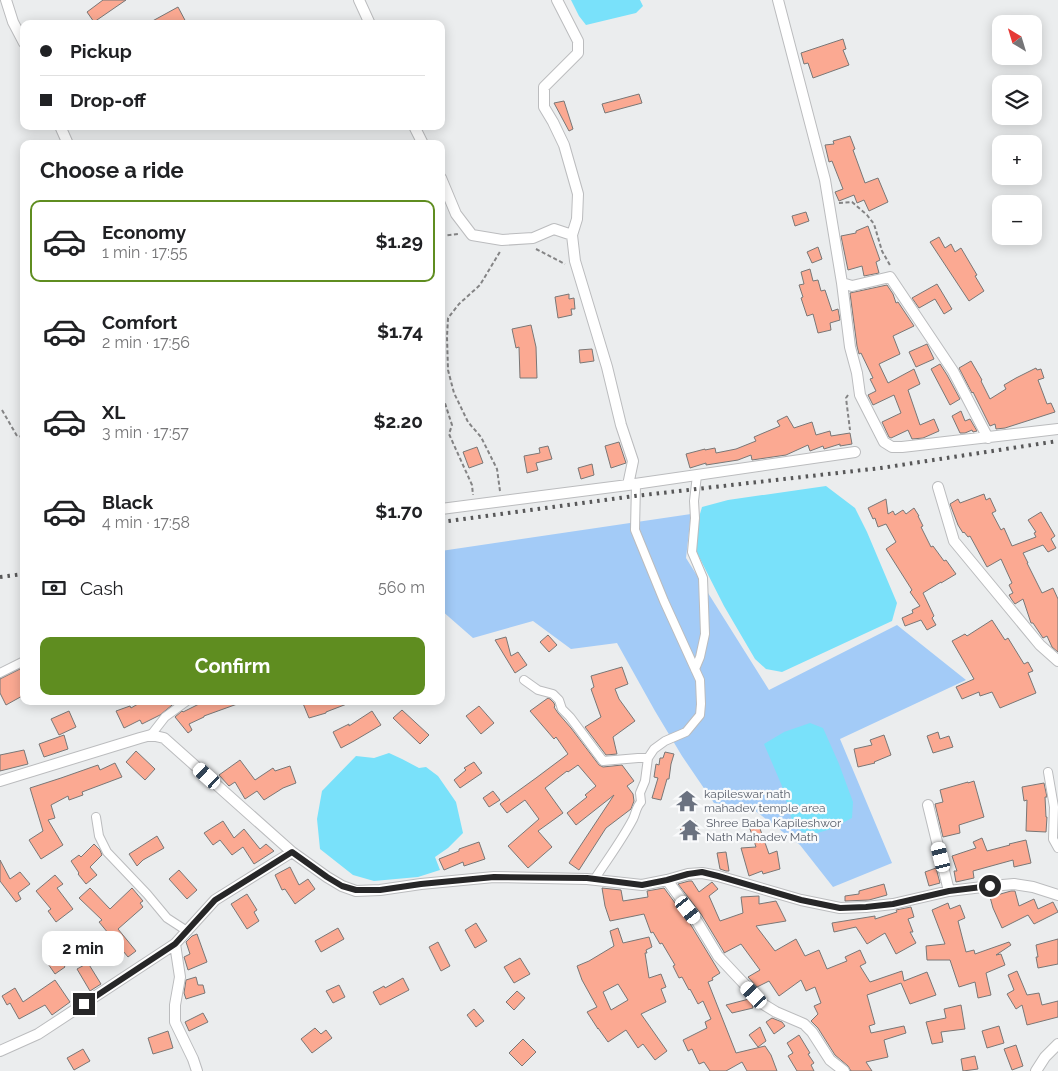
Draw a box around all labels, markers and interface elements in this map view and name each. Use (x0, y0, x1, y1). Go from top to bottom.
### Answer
north arrow (992, 15, 1042, 65)
map controls (992, 15, 1042, 245)
text: Pickup (70, 40, 132, 62)
button: layers (992, 75, 1042, 125)
text: Drop-off (70, 89, 146, 111)
button: + (992, 135, 1042, 185)
text: Choose a ride (40, 157, 184, 183)
button: − (992, 195, 1042, 245)
icon: car (42, 219, 87, 264)
text: Economy (102, 221, 186, 243)
text: $1.29 (375, 230, 423, 252)
text: 1 min · 17:55 (102, 243, 187, 262)
icon: car (42, 309, 87, 354)
text: Comfort (102, 311, 177, 333)
text: $1.74 (377, 320, 423, 342)
text: 2 min · 17:56 (102, 333, 190, 352)
icon: car (42, 399, 87, 444)
text: XL (102, 401, 125, 423)
text: $2.20 (374, 410, 423, 432)
text: 3 min · 17:57 (102, 423, 189, 442)
icon: car (42, 489, 87, 534)
text: Black (102, 491, 153, 513)
text: $1.70 (375, 500, 423, 522)
text: 4 min · 17:58 (102, 513, 190, 532)
icon: cash (40, 574, 68, 602)
text: Cash (80, 577, 124, 599)
text: 560 m (378, 578, 425, 597)
button: Confirm (40, 637, 425, 695)
car (190, 760, 223, 792)
place label: kapileswar nath mahadev temple area (704, 787, 825, 815)
temple icon: kapileswar nath mahadev temple area (674, 788, 700, 814)
place label: Shree Baba Kapileshwor Nath Mahadev Math (706, 816, 842, 844)
temple icon: Shree Baba Kapileshwor Nath Mahadev Math (677, 817, 703, 843)
car (930, 841, 951, 873)
route start (979, 875, 1001, 897)
car (672, 894, 703, 926)
callout: 2 min (43, 932, 125, 966)
text: 2 min (62, 939, 104, 958)
car (738, 979, 769, 1011)
route end (73, 993, 95, 1015)

